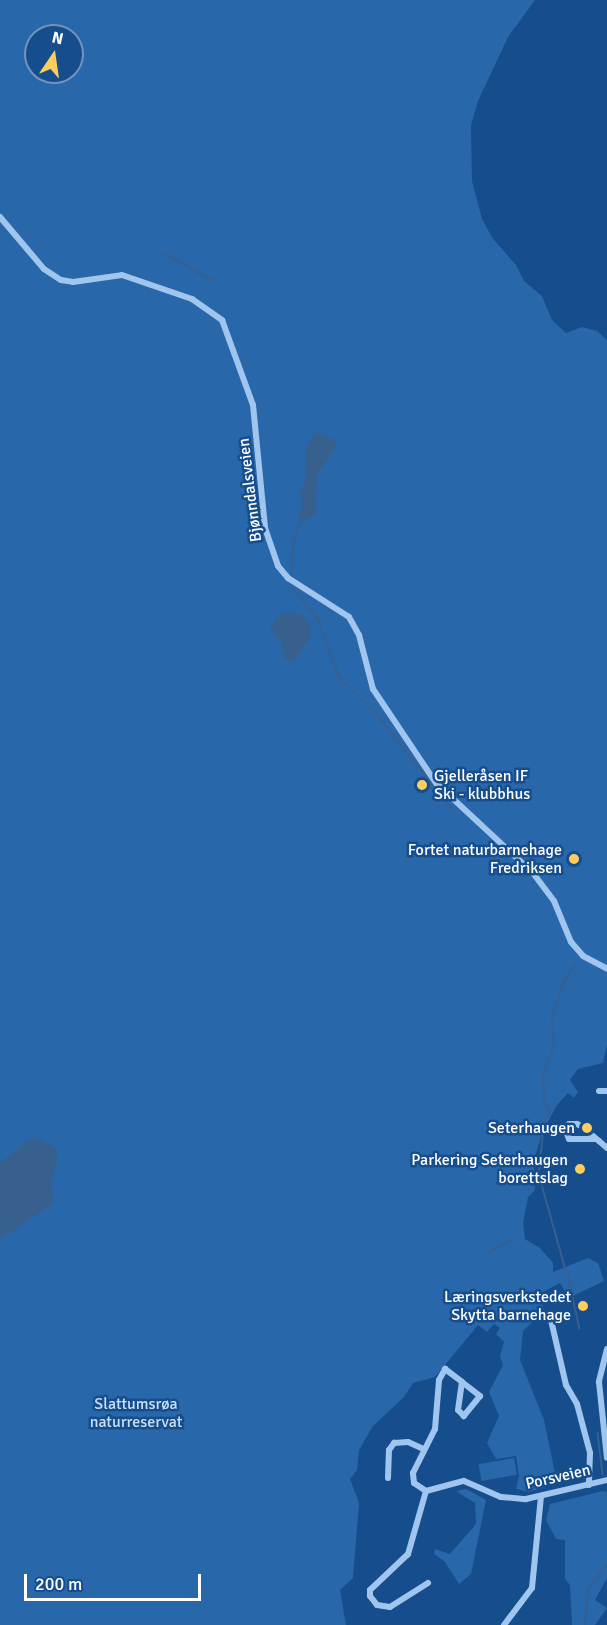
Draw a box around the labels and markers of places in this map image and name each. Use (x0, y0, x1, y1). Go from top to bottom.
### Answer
place label: Gjelleråsen IF Ski - klubbhus (434, 766, 530, 804)
marker: Gjelleråsen IF Ski - klubbhus (415, 778, 429, 792)
place label: Fortet naturbarnehage Fredriksen (408, 840, 562, 878)
marker: Fortet naturbarnehage Fredriksen (567, 852, 581, 866)
place label: Seterhaugen (488, 1118, 575, 1138)
marker: Seterhaugen (580, 1121, 594, 1135)
place label: Parkering Seterhaugen borettslag (411, 1150, 568, 1188)
marker: Parkering Seterhaugen borettslag (573, 1162, 587, 1176)
place label: Læringsverkstedet Skytta barnehage (444, 1287, 571, 1325)
marker: Læringsverkstedet Skytta barnehage (576, 1299, 590, 1313)

